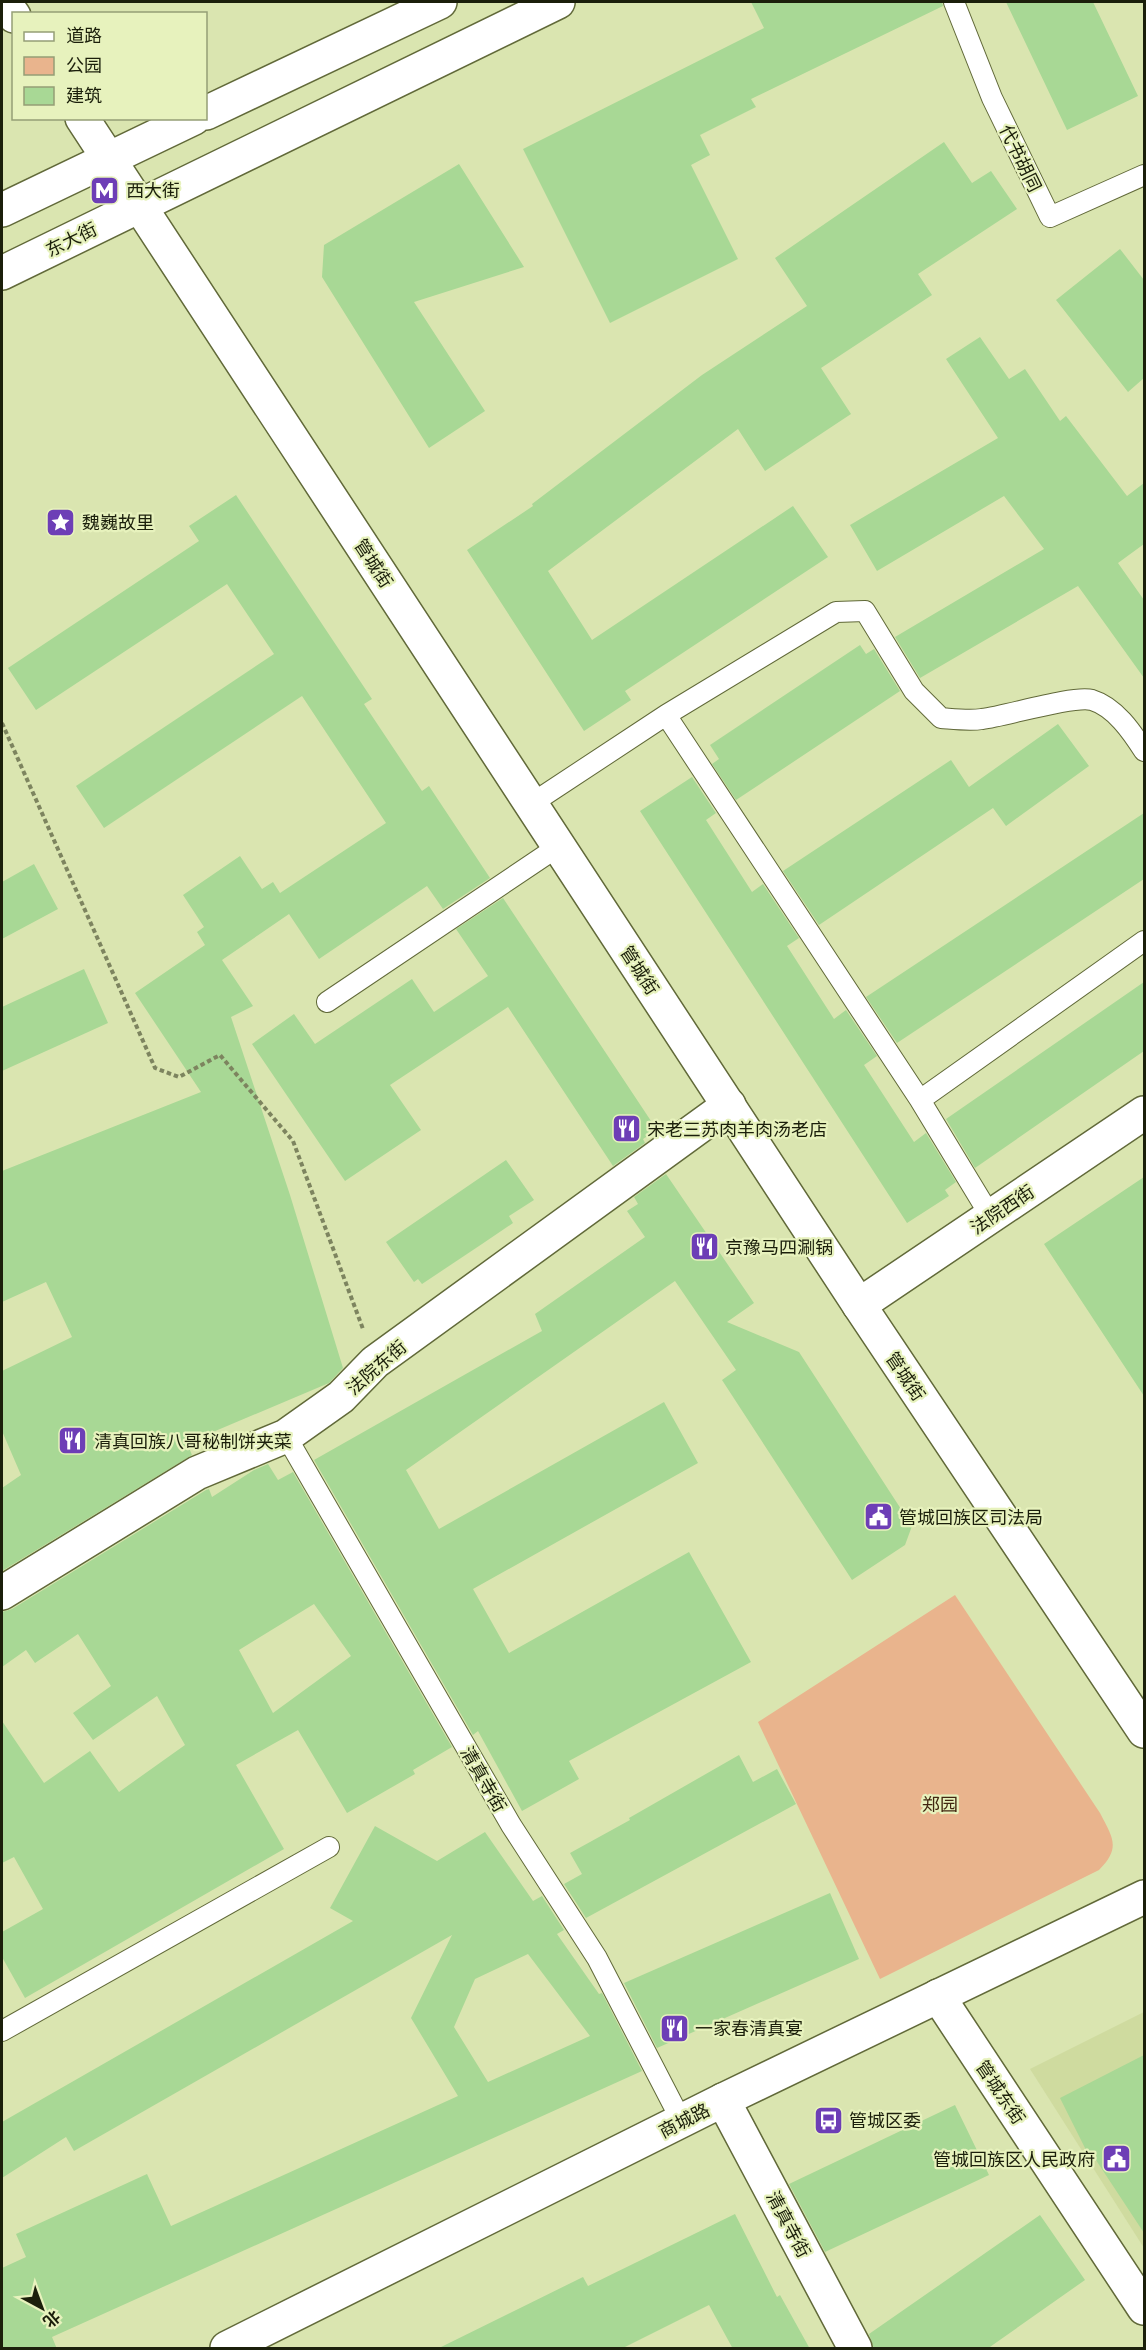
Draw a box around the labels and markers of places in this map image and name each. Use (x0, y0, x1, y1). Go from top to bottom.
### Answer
metro station icon: 西大街 (89, 174, 121, 206)
place label: 西大街 (126, 179, 180, 201)
place icon: 魏巍故里 (45, 506, 77, 538)
place label: 魏巍故里 (82, 511, 154, 533)
restaurant icon: 宋老三苏肉羊肉汤老店 (610, 1113, 642, 1145)
place label: 宋老三苏肉羊肉汤老店 (647, 1118, 827, 1140)
restaurant icon: 京豫马四涮锅 (688, 1231, 720, 1263)
place label: 京豫马四涮锅 (725, 1236, 833, 1258)
restaurant icon: 清真回族八哥秘制饼夹菜 (57, 1425, 89, 1457)
place label: 清真回族八哥秘制饼夹菜 (94, 1430, 292, 1452)
public building icon: 管城回族区司法局 (862, 1501, 894, 1533)
place label: 管城回族区司法局 (899, 1506, 1043, 1528)
restaurant icon: 一家春清真宴 (658, 2012, 690, 2044)
place label: 一家春清真宴 (695, 2017, 803, 2039)
bus stop icon: 管城区委 (812, 2104, 844, 2136)
place label: 管城区委 (849, 2109, 921, 2131)
public building icon: 管城回族区人民政府 (1100, 2143, 1132, 2175)
place label: 管城回族区人民政府 (933, 2148, 1095, 2170)

